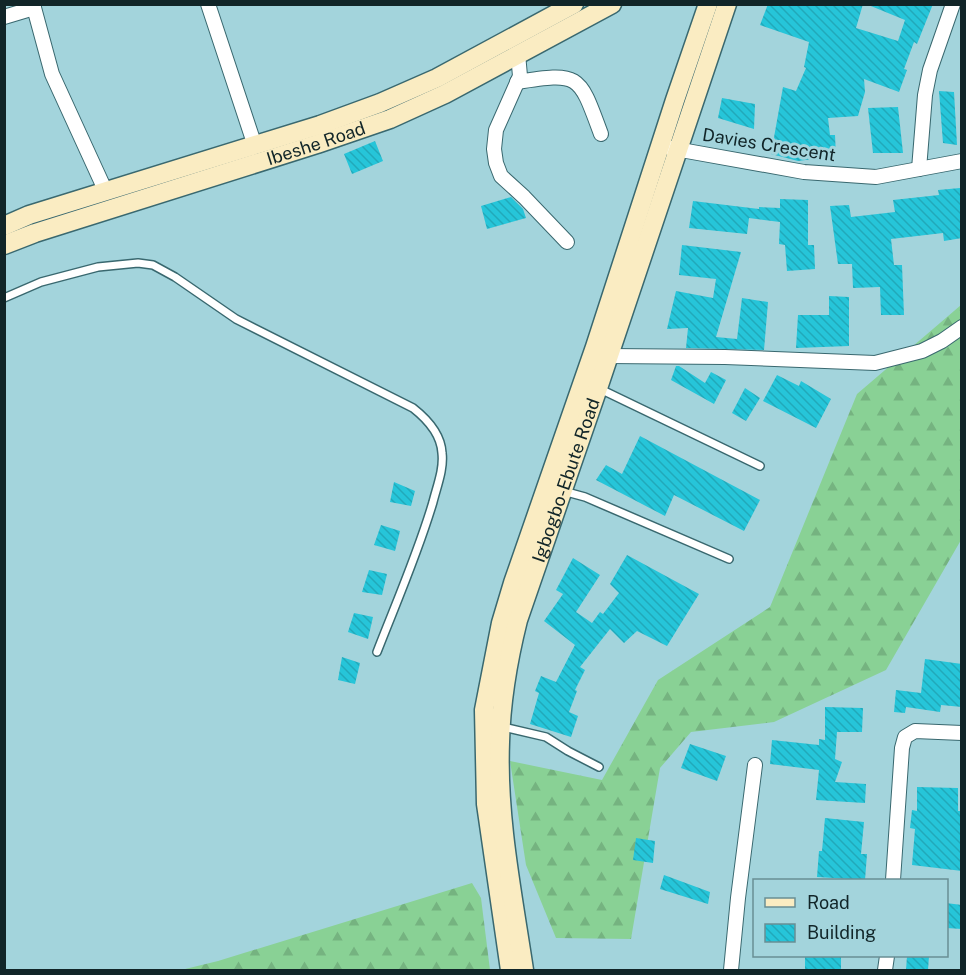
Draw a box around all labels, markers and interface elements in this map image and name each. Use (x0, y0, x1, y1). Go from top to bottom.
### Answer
street label: Ibeshe Road (264, 117, 368, 169)
street label: Davies Crescent (701, 124, 837, 165)
street label: Igbogbo-Ebute Road (528, 395, 604, 565)
legend (753, 879, 948, 957)
text: Road (807, 892, 850, 913)
text: Building (807, 922, 876, 943)

